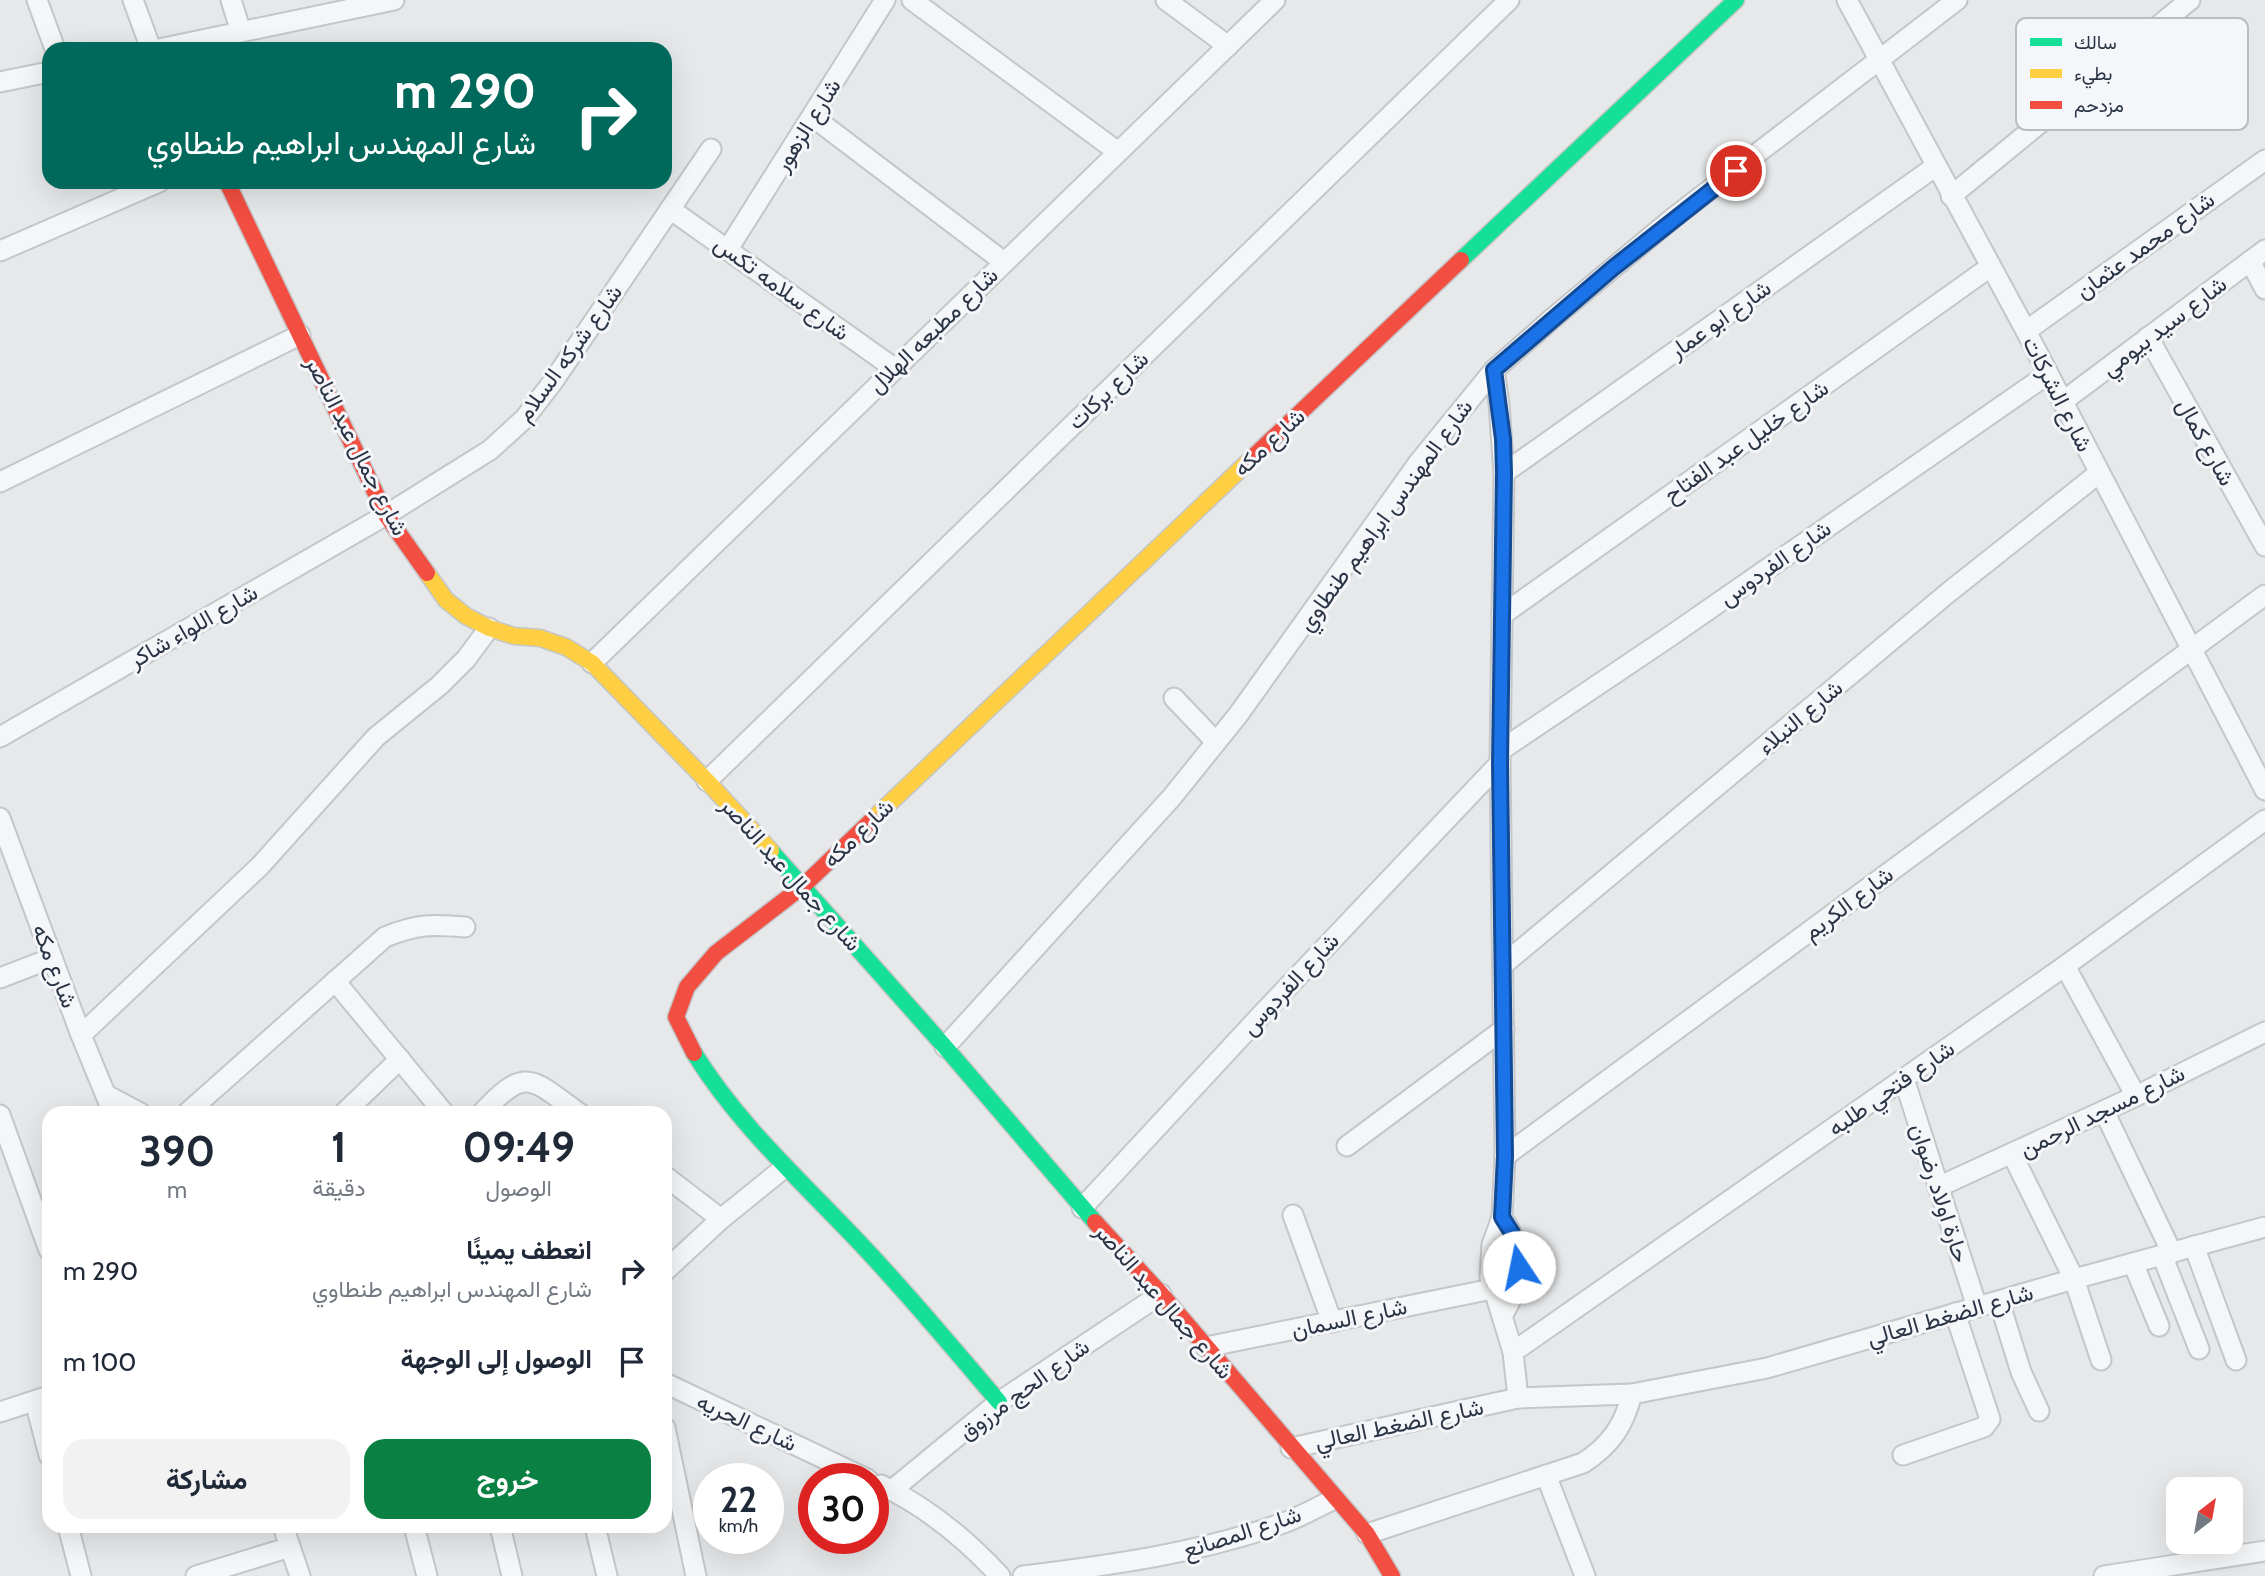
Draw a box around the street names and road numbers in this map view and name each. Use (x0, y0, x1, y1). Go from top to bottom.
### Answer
street label: شارع الزهور (767, 73, 848, 179)
street label: شارع محمد عثمان (2070, 185, 2221, 306)
street label: شارع سلامه تكس (708, 229, 855, 348)
street label: شارع مطبعه الهلال (862, 261, 1005, 400)
street label: شارع سيد بيومي (2096, 270, 2235, 386)
street label: شارع ابو عمار (1663, 274, 1778, 367)
street label: شارع شركه السلام (510, 279, 630, 428)
street label: شارع الشركات (2015, 332, 2099, 457)
street label: شارع بركات (1062, 345, 1156, 437)
street label: شارع جمال عبد الناصر (298, 351, 414, 541)
street label: شارع خليل عبد الفتاح (1658, 374, 1835, 510)
street label: شارع كمال (2169, 393, 2241, 492)
street label: شارع المهندس ابراهيم طنطاوي (1291, 394, 1483, 639)
street label: شارع مكه (1228, 402, 1312, 483)
street label: شارع الفردوس (1714, 514, 1838, 613)
street label: شارع اللواء شاكر (123, 578, 263, 676)
street label: شارع النبلاء (1752, 673, 1849, 762)
street label: شارع جمال عبد الناصر (712, 791, 867, 958)
street label: شارع مكه (817, 793, 901, 875)
street label: شارع الكريم (1797, 860, 1900, 948)
street label: شارع مكه (24, 920, 84, 1013)
street label: شارع الفردوس (1235, 927, 1346, 1043)
street label: شارع فتحي طلبه (1822, 1034, 1963, 1146)
street label: شارع مسجد الرحمن (2015, 1059, 2190, 1165)
street label: حارة اولاد رضوان (1903, 1120, 1976, 1266)
street label: شارع جمال عبد الناصر (1087, 1217, 1239, 1386)
street label: شارع الضغط العالي (1864, 1278, 2038, 1357)
street label: شارع السمان (1289, 1292, 1410, 1346)
street label: شارع الحج مرزوق (953, 1332, 1096, 1447)
street label: شارع الحريه (692, 1387, 801, 1459)
street label: شارع الضغط العالي (1312, 1392, 1487, 1460)
street label: شارع المصانع (1179, 1500, 1305, 1566)

